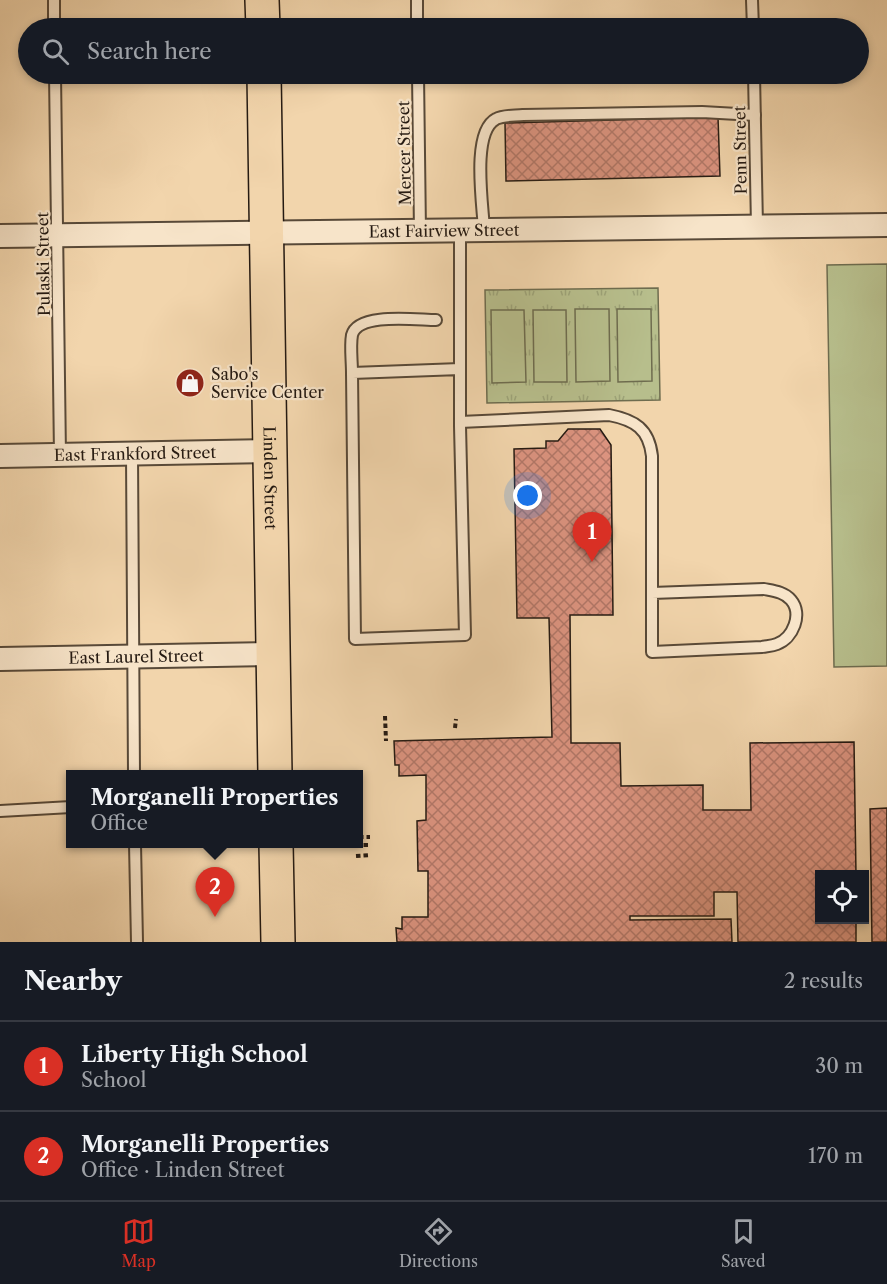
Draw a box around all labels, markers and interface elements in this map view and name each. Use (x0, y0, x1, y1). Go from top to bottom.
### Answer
search box (18, 18, 869, 84)
icon: search (39, 35, 72, 68)
text: Search here (87, 38, 212, 65)
street label: Mercer Street (393, 100, 415, 206)
street label: Penn Street (729, 105, 751, 195)
street label: Pulaski Street (32, 211, 54, 316)
street label: East Fairview Street (368, 220, 520, 241)
place label: Sabo's Service Center (211, 364, 324, 402)
shop icon: Sabo's Service Center (174, 367, 206, 399)
street label: Linden Street (260, 426, 281, 530)
street label: East Frankford Street (54, 442, 217, 465)
your location (513, 481, 542, 510)
pin: 1 (572, 512, 612, 562)
street label: East Laurel Street (68, 645, 204, 668)
popup (66, 770, 363, 848)
text: Morganelli Properties (90, 784, 339, 811)
text: Office (90, 811, 148, 835)
pin: 2 (196, 868, 234, 917)
map controls (815, 870, 869, 924)
button: locate (815, 870, 869, 924)
text: Nearby (24, 965, 122, 997)
text: 2 results (784, 969, 863, 993)
text: Liberty High School (81, 1041, 308, 1068)
text: 1 (39, 1054, 48, 1078)
text: 30 m (815, 1054, 863, 1078)
text: School (81, 1068, 146, 1092)
text: Morganelli Properties (81, 1131, 329, 1158)
text: 2 (38, 1144, 49, 1168)
text: 170 m (808, 1144, 863, 1168)
text: Office · Linden Street (81, 1158, 284, 1182)
tab: Map (122, 1215, 156, 1271)
tab: Directions (399, 1215, 478, 1271)
tab: Saved (721, 1215, 765, 1271)

